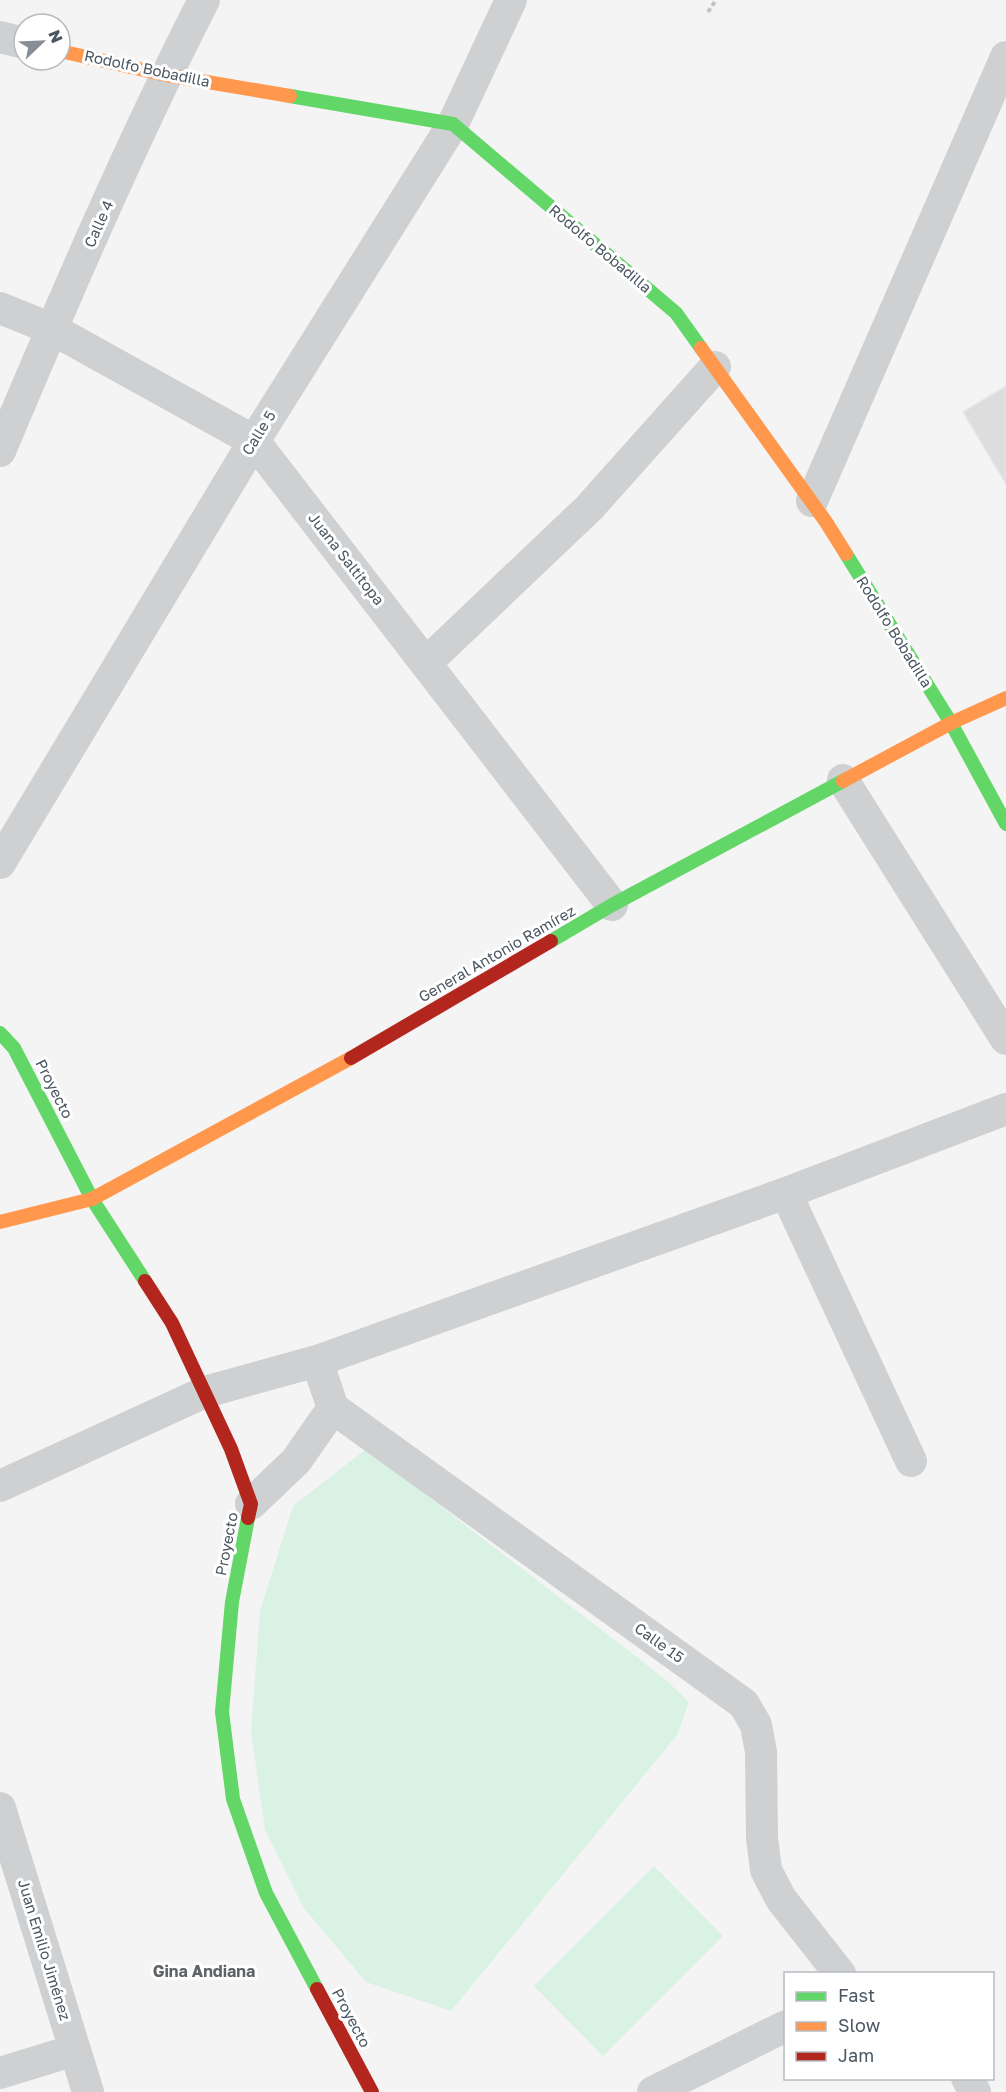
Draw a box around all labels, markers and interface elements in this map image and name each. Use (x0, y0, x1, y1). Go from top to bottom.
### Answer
north arrow (12, 12, 72, 72)
text: N (44, 27, 67, 46)
street label: Rodolfo Bobadilla (83, 46, 212, 90)
street label: Calle 4 (80, 197, 116, 250)
street label: Rodolfo Bobadilla (546, 200, 655, 296)
street label: Calle 5 (237, 407, 279, 458)
street label: Juana Saltitopa (305, 508, 389, 608)
street label: Rodolfo Bobadilla (853, 572, 936, 690)
street label: General Antonio Ramírez (415, 901, 578, 1005)
street label: Proyecto (32, 1056, 77, 1121)
street label: Proyecto (211, 1511, 241, 1577)
street label: Calle 15 (631, 1618, 688, 1666)
street label: Juan Emilio Jiménez (15, 1877, 75, 2023)
district label: Gina Andiana (153, 1961, 255, 1981)
legend (784, 1972, 994, 2080)
text: Fast (838, 1984, 875, 2006)
street label: Proyecto (329, 1985, 375, 2050)
text: Slow (838, 2014, 881, 2036)
text: Jam (838, 2044, 874, 2066)

